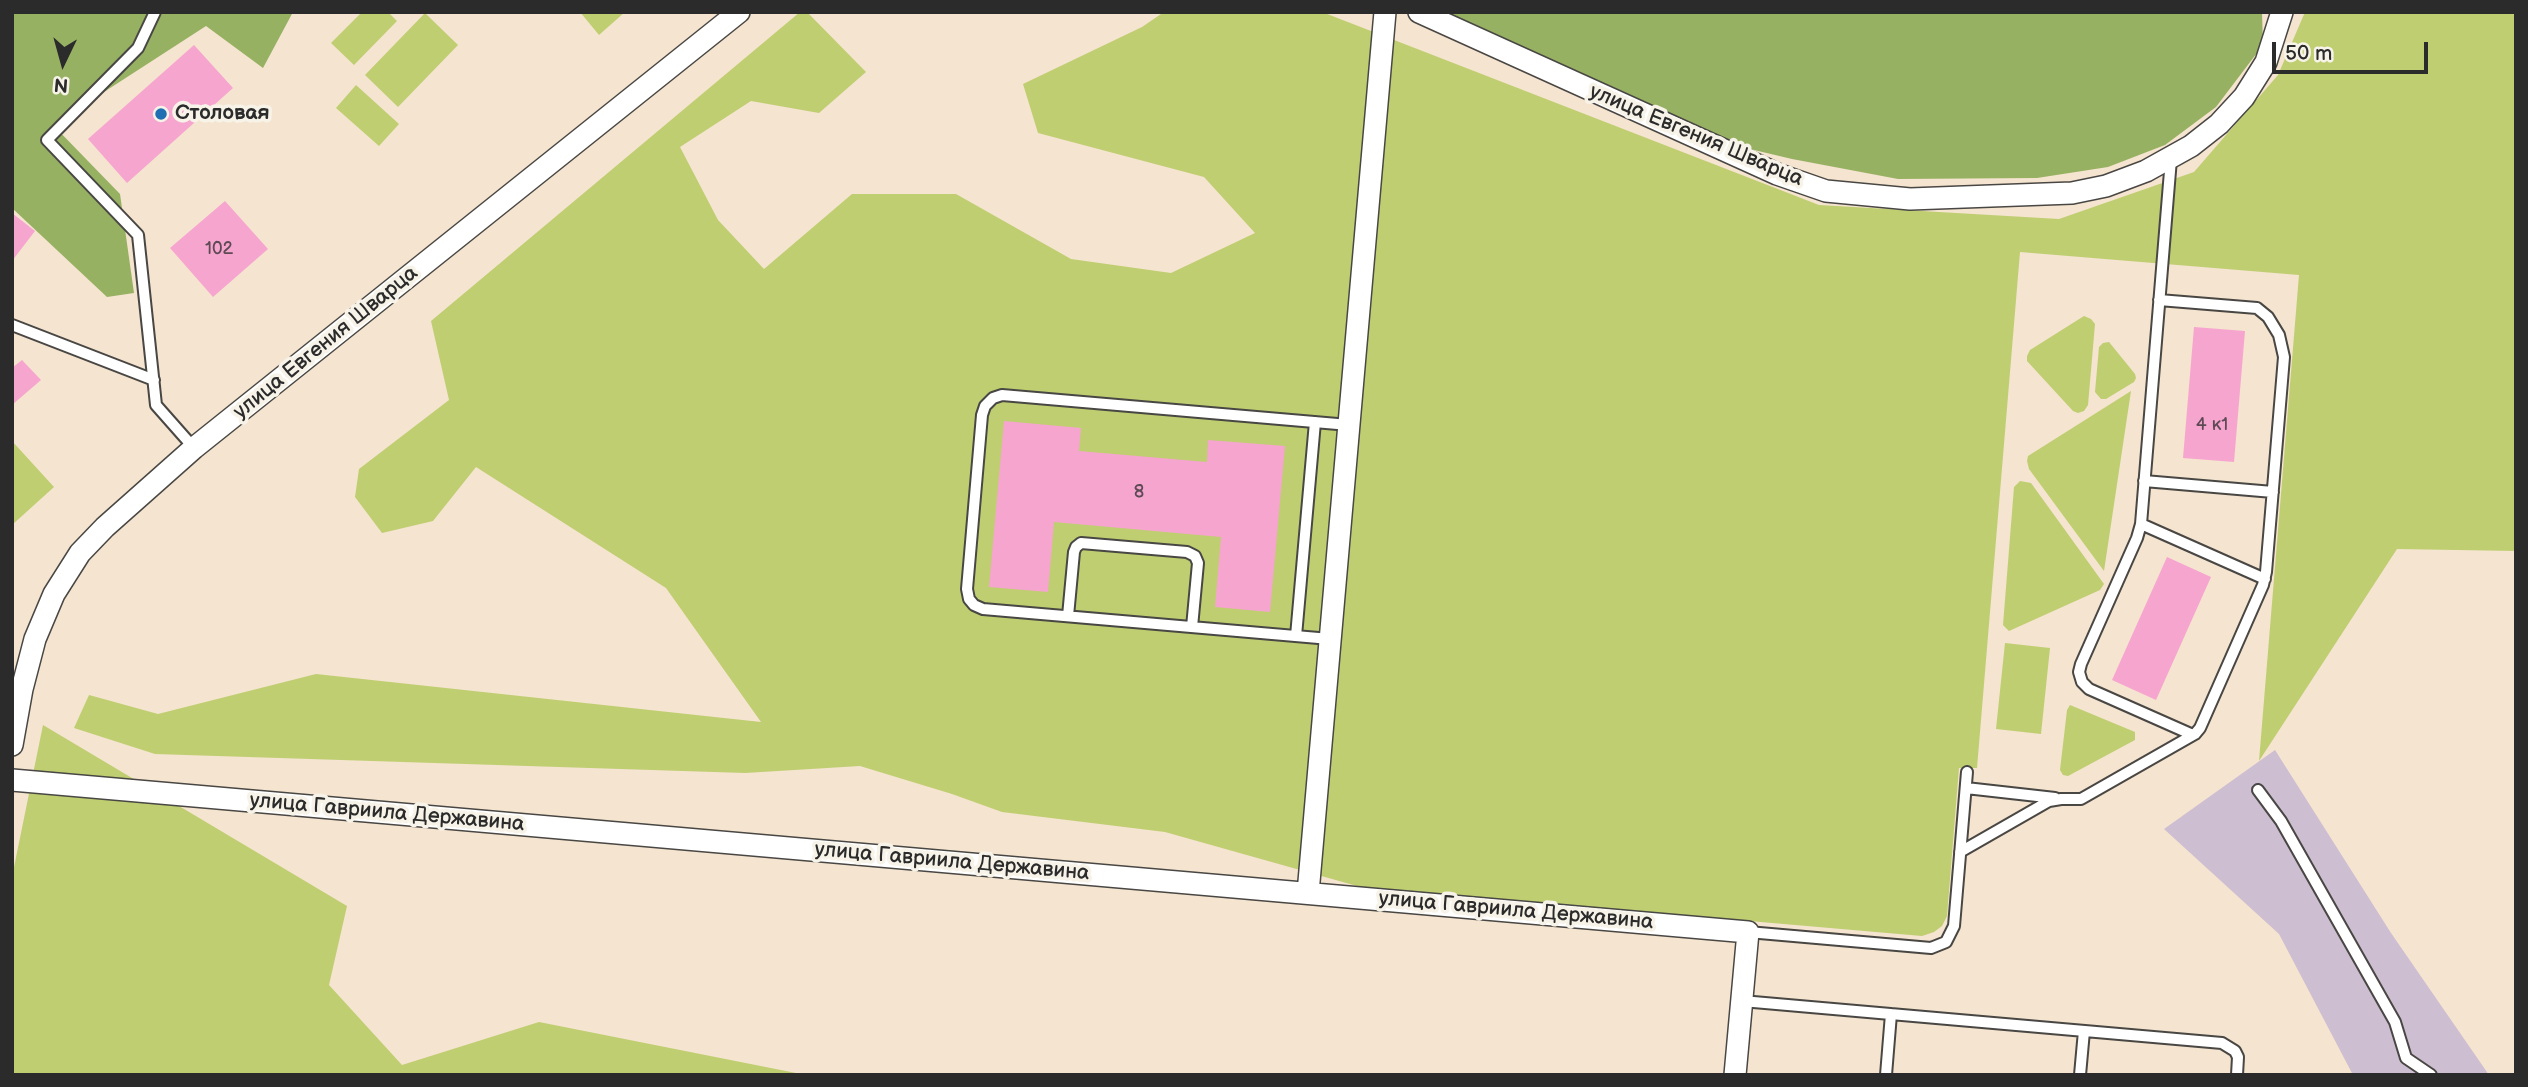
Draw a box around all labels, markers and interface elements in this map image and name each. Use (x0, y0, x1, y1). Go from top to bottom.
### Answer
north arrow (28, 28, 98, 98)
scale bar (2276, 28, 2432, 72)
text: 50 m (2285, 41, 2332, 66)
text: N (53, 72, 69, 96)
street label: улица Евгения Шварца (1585, 80, 1807, 192)
place label: Столовая (175, 101, 270, 127)
marker: Столовая (153, 106, 169, 122)
house number: 102 (205, 238, 233, 260)
street label: улица Евгения Шварца (229, 261, 423, 425)
house number: 4 к1 (2196, 414, 2228, 436)
house number: 8 (1134, 481, 1144, 503)
street label: улица Гавриила Державина (249, 788, 525, 838)
street label: улица Гавриила Державина (814, 837, 1090, 887)
street label: улица Гавриила Державина (1378, 886, 1654, 936)

